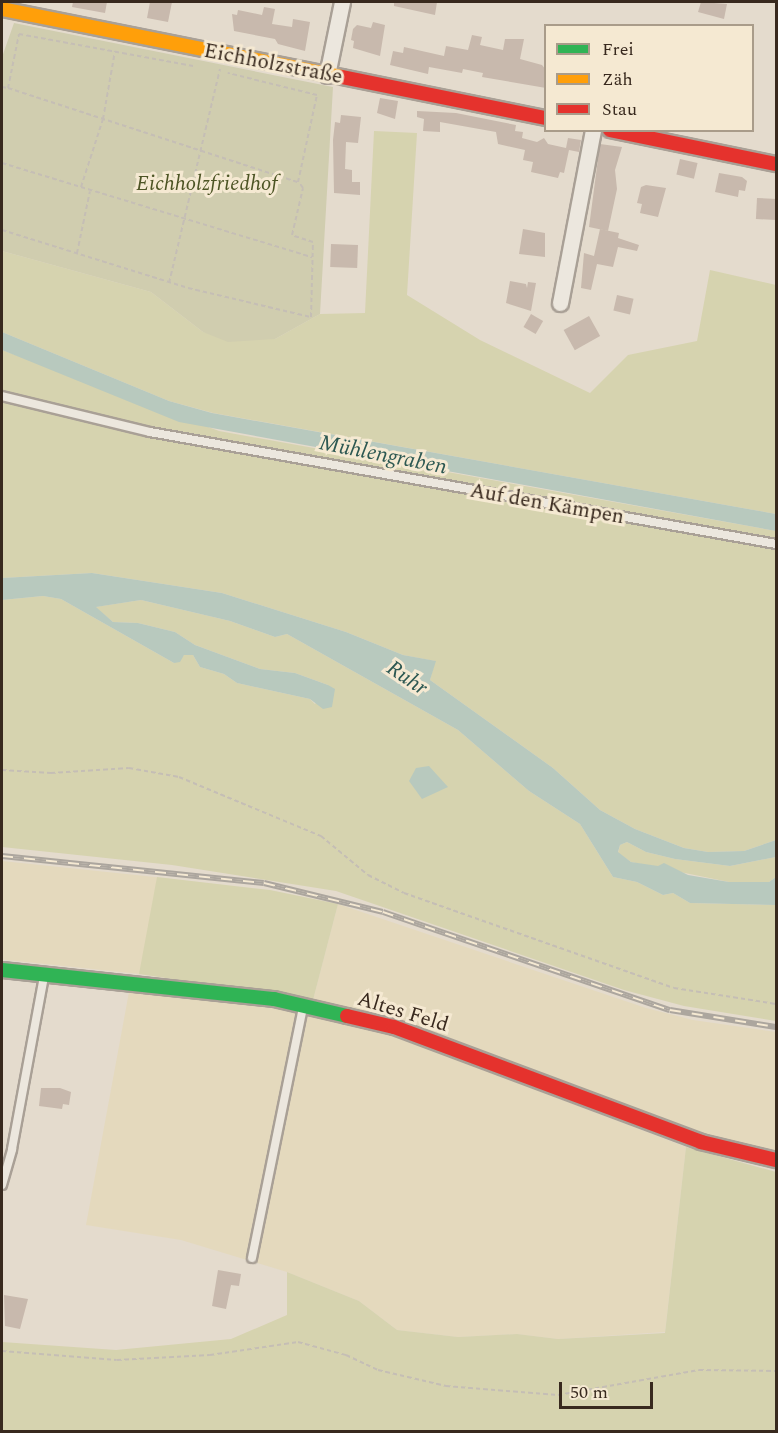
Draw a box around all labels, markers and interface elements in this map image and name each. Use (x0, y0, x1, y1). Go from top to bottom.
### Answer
legend (544, 24, 754, 132)
text: Frei (602, 36, 634, 63)
street label: Eichholzstraße (202, 38, 344, 90)
text: Zäh (602, 66, 633, 93)
text: Stau (602, 96, 637, 123)
park label: Eichholzfriedhof (136, 171, 278, 197)
water label: Mühlengraben (317, 430, 449, 480)
street label: Auf den Kämpen (468, 478, 626, 530)
water label: Ruhr (381, 655, 433, 701)
street label: Altes Feld (354, 986, 452, 1038)
scale bar (562, 1370, 656, 1408)
text: 50 m (570, 1379, 608, 1406)

